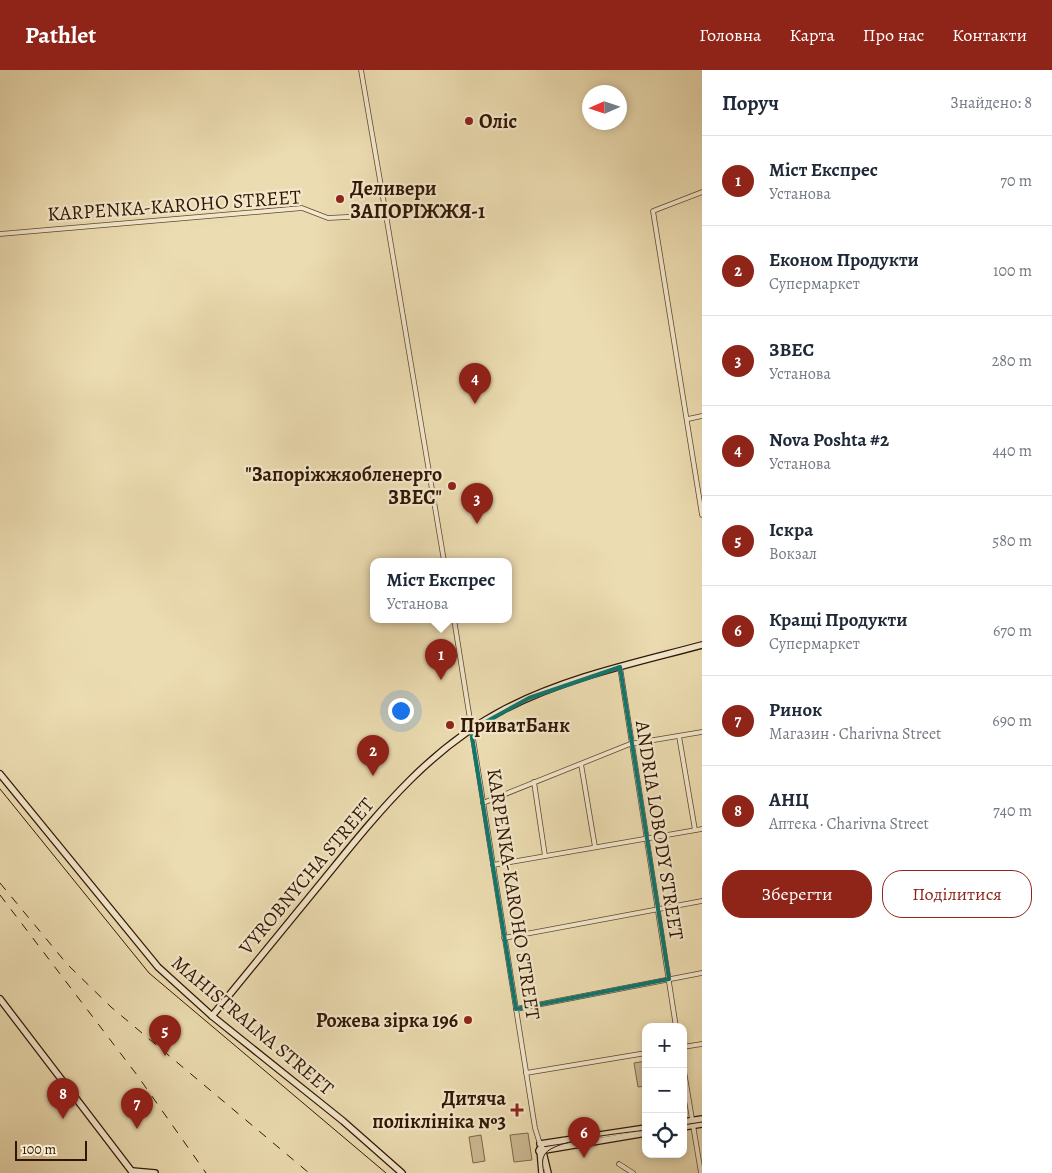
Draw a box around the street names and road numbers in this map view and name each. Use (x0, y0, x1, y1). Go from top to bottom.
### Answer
street label: KARPENKA-KAROHO STREET (46, 183, 302, 228)
street label: ANDRIA LOBODY STREET (629, 718, 690, 942)
street label: KARPENKA-KAROHO STREET (480, 766, 547, 1022)
street label: VYROBNYCHA STREET (232, 792, 380, 961)
street label: MAHISTRALNA STREET (166, 949, 340, 1101)

